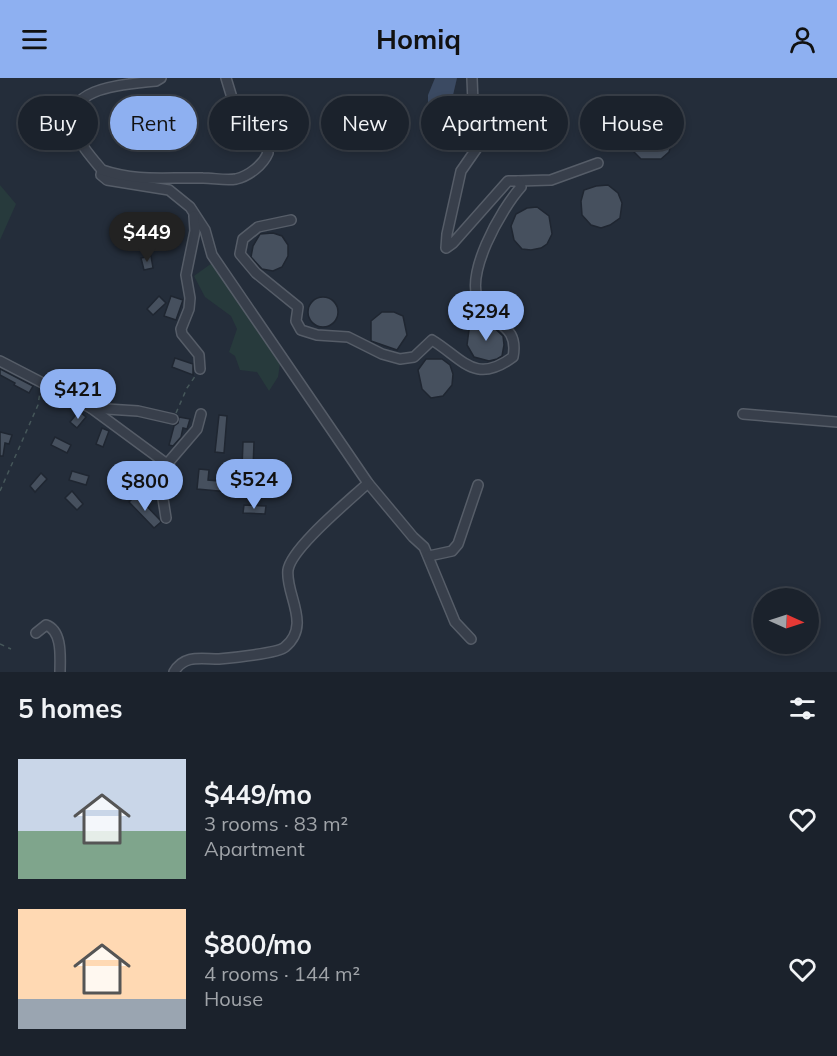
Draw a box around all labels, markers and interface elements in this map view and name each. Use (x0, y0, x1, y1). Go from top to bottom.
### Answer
text: Homiq (376, 22, 461, 56)
icon: menu (18, 23, 51, 56)
icon: person (786, 23, 819, 56)
chip: Buy (18, 96, 98, 150)
chip: Rent (110, 96, 197, 150)
chip: Filters (209, 96, 309, 150)
chip: New (321, 96, 409, 150)
chip: Apartment (421, 96, 568, 150)
chip: House (580, 96, 684, 150)
pin: $449 (111, 212, 183, 263)
text: $449 (123, 219, 171, 244)
pin: $294 (450, 291, 522, 342)
text: $294 (462, 298, 510, 323)
pin: $421 (42, 369, 114, 420)
text: $421 (54, 376, 102, 401)
pin: $524 (218, 459, 290, 510)
pin: $800 (109, 461, 181, 512)
text: $524 (230, 466, 278, 491)
text: $800 (121, 468, 169, 493)
north arrow (753, 588, 819, 654)
map controls (753, 588, 819, 654)
text: 5 homes (18, 692, 122, 725)
icon: filters (786, 692, 819, 725)
text: $449/mo (204, 778, 312, 811)
icon: home (66, 783, 138, 855)
icon: heart (786, 803, 819, 836)
text: 3 rooms · 83 m² (204, 811, 348, 836)
text: Apartment (204, 836, 305, 861)
text: $800/mo (204, 928, 312, 961)
icon: home (66, 933, 138, 1005)
icon: heart (786, 953, 819, 986)
text: 4 rooms · 144 m² (204, 961, 360, 986)
text: House (204, 986, 263, 1011)

